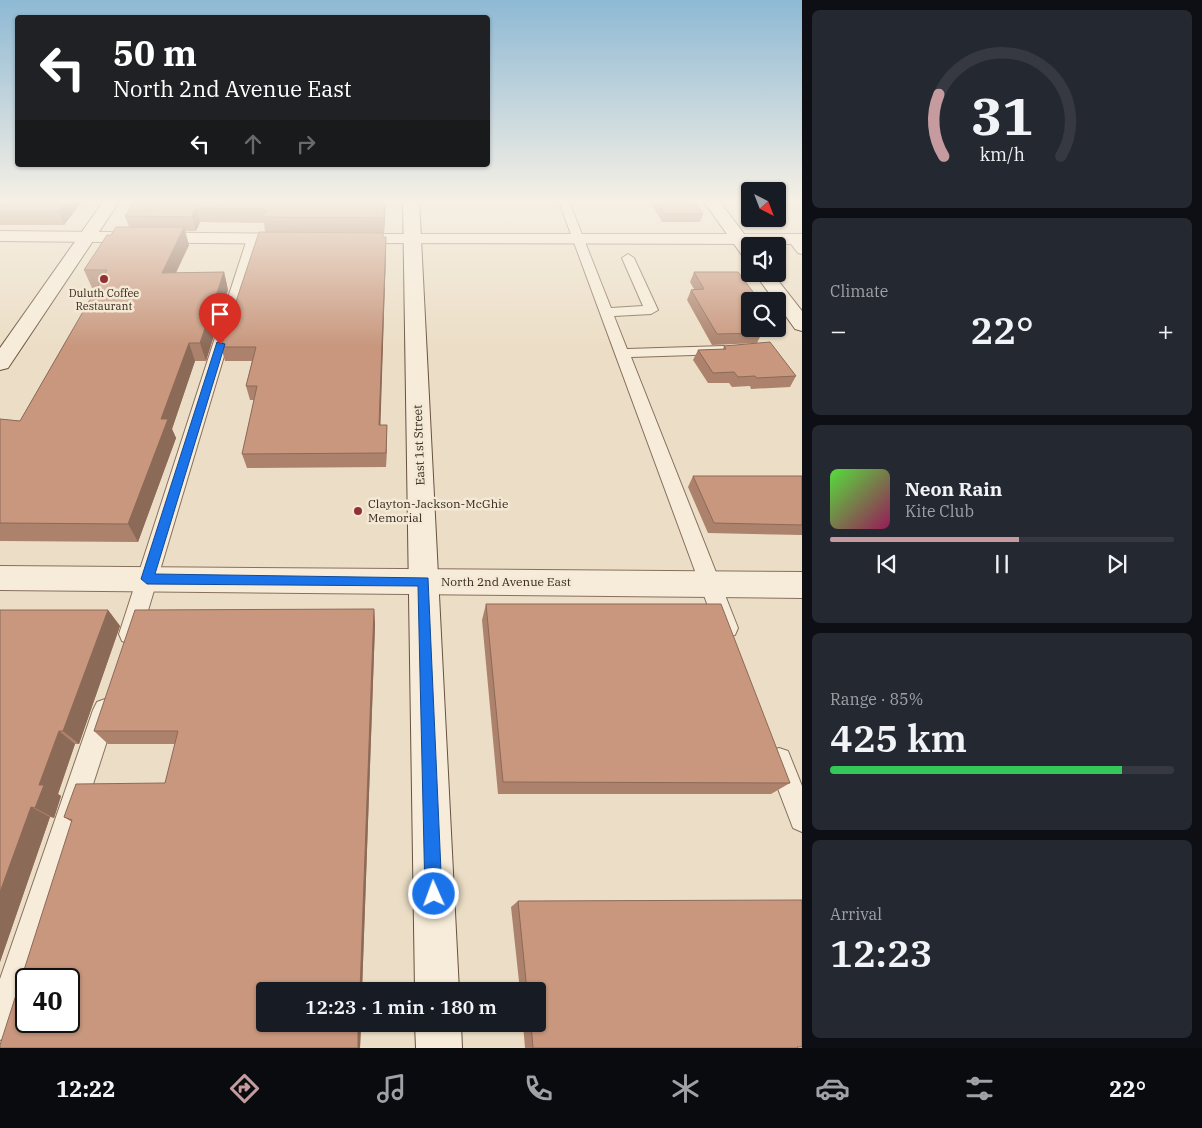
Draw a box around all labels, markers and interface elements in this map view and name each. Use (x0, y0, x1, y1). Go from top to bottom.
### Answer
text: 50 m (113, 30, 197, 76)
icon: left (30, 35, 95, 100)
text: North 2nd Avenue East (113, 74, 352, 103)
text: 31 (971, 82, 1033, 149)
icon: left (186, 130, 214, 158)
icon: ahead (239, 130, 267, 158)
icon: right (292, 130, 320, 158)
text: km/h (979, 143, 1025, 166)
north arrow (741, 182, 786, 228)
map controls (741, 182, 786, 337)
button: sound (741, 237, 786, 282)
marker: Duluth Coffee Restaurant (98, 273, 110, 285)
text: Climate (830, 281, 888, 301)
place label: Duluth Coffee Restaurant (69, 286, 139, 313)
button: search (741, 292, 786, 337)
pin (199, 293, 241, 344)
icon: arrive (206, 300, 234, 328)
text: 22° (970, 305, 1034, 354)
text: − (830, 312, 847, 349)
text: + (1157, 312, 1174, 349)
street label: East 1st Street (410, 404, 427, 486)
text: Neon Rain (905, 477, 1002, 501)
place label: Clayton-Jackson-McGhie Memorial (368, 496, 508, 525)
text: Kite Club (905, 501, 974, 521)
marker: Clayton-Jackson-McGhie Memorial (352, 505, 364, 517)
icon: previous (873, 550, 901, 578)
icon: pause (988, 550, 1016, 578)
icon: next (1103, 550, 1131, 578)
street label: North 2nd Avenue East (441, 574, 571, 589)
text: Range · 85% (830, 689, 923, 709)
text: 425 km (830, 713, 967, 762)
position arrow (407, 867, 459, 919)
text: Arrival (830, 904, 882, 924)
text: 12:23 (830, 928, 933, 977)
speed limit sign: 40 (15, 968, 80, 1033)
text: 12:23 · 1 min · 180 m (305, 995, 497, 1019)
icon: directions (227, 1071, 262, 1106)
icon: music (374, 1071, 409, 1106)
icon: phone (521, 1071, 556, 1106)
icon: climate (668, 1071, 703, 1106)
icon: car (815, 1071, 850, 1106)
icon: filters (962, 1071, 997, 1106)
text: 12:22 (56, 1074, 115, 1103)
text: 22° (1109, 1074, 1146, 1103)

